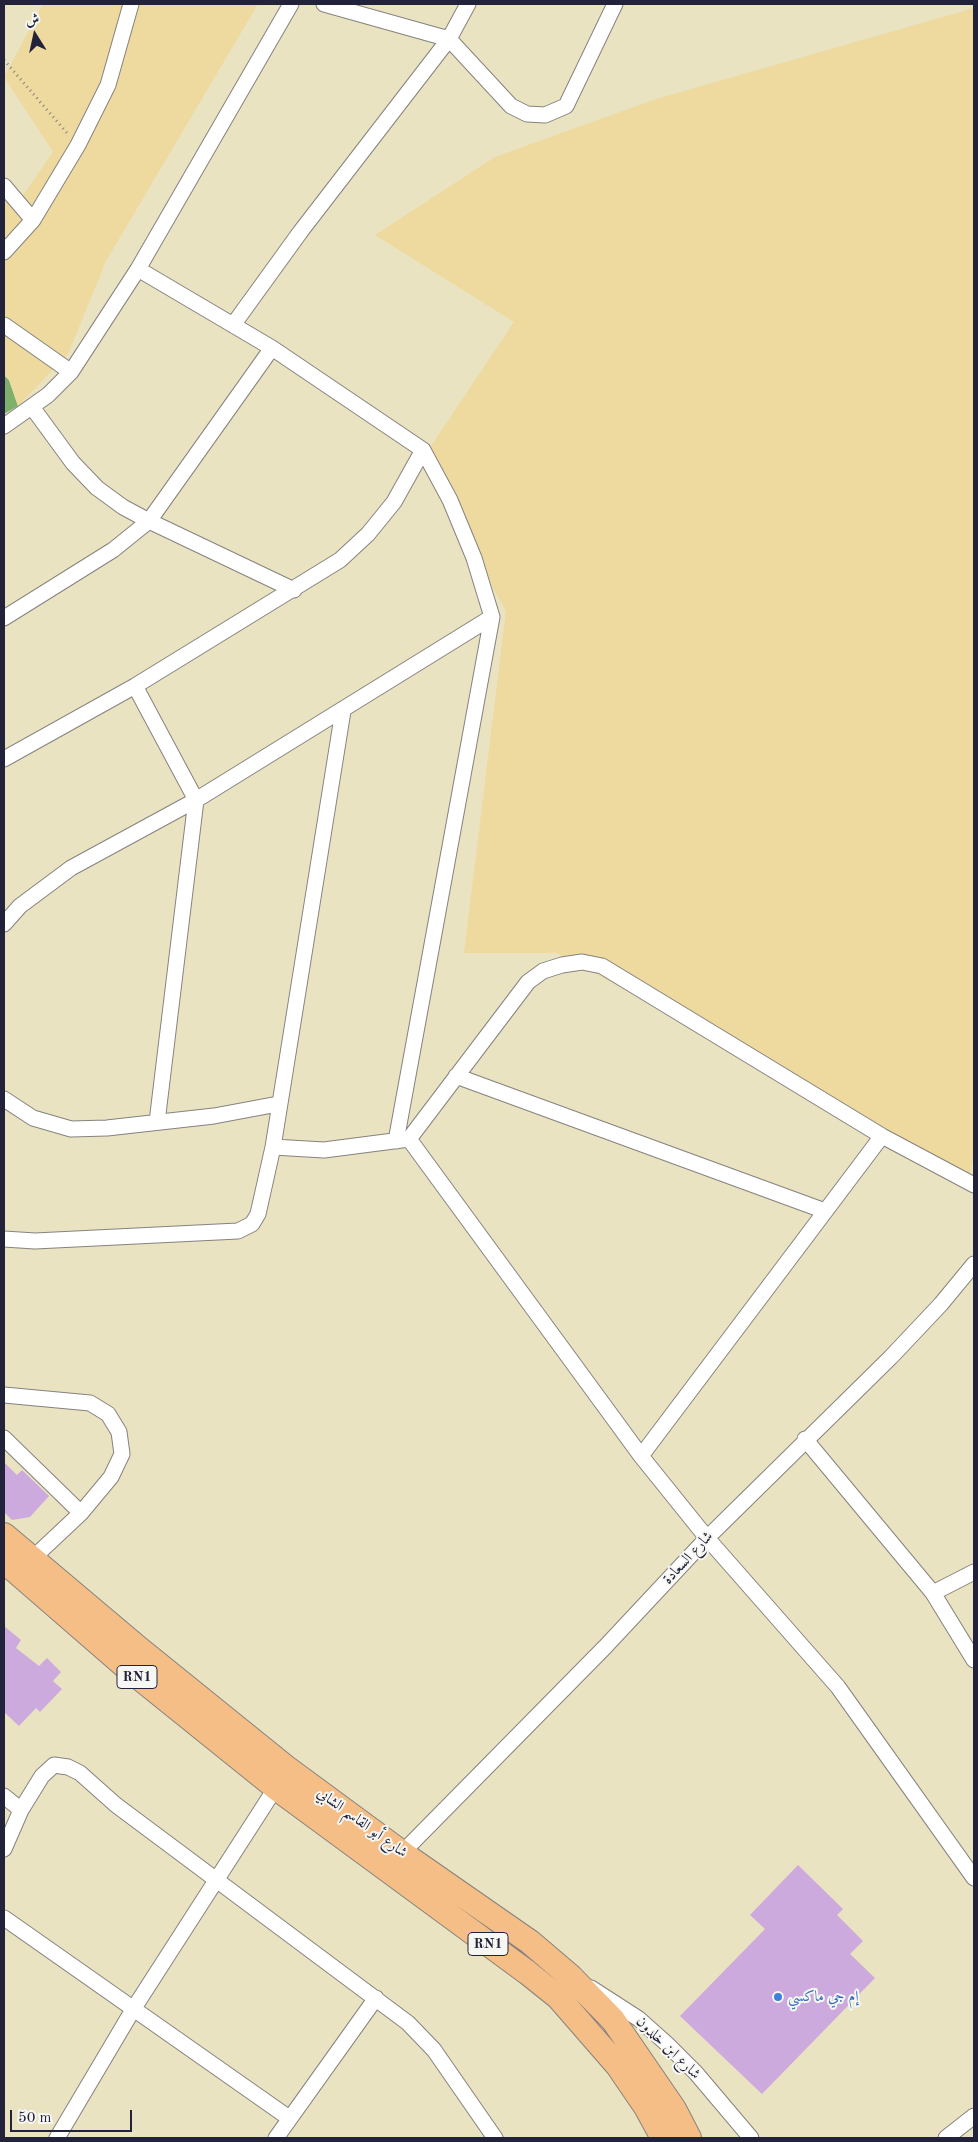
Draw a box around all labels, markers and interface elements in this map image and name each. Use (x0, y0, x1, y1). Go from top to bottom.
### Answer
north arrow (10, 10, 60, 60)
text: ش (24, 12, 40, 28)
street label: شارع السعادة (659, 1528, 717, 1588)
road number: RN1 (117, 1665, 157, 1688)
street label: شارع أبو القاسم الشابي (313, 1784, 411, 1862)
road number: RN1 (468, 1932, 508, 1956)
place label: إم جي ماكسي (788, 1988, 859, 2006)
marker: إم جي ماكسي (772, 1991, 784, 2003)
street label: شارع ابن خلدون (632, 2013, 704, 2083)
scale bar (12, 2100, 135, 2132)
text: 50 m (18, 2111, 52, 2126)

